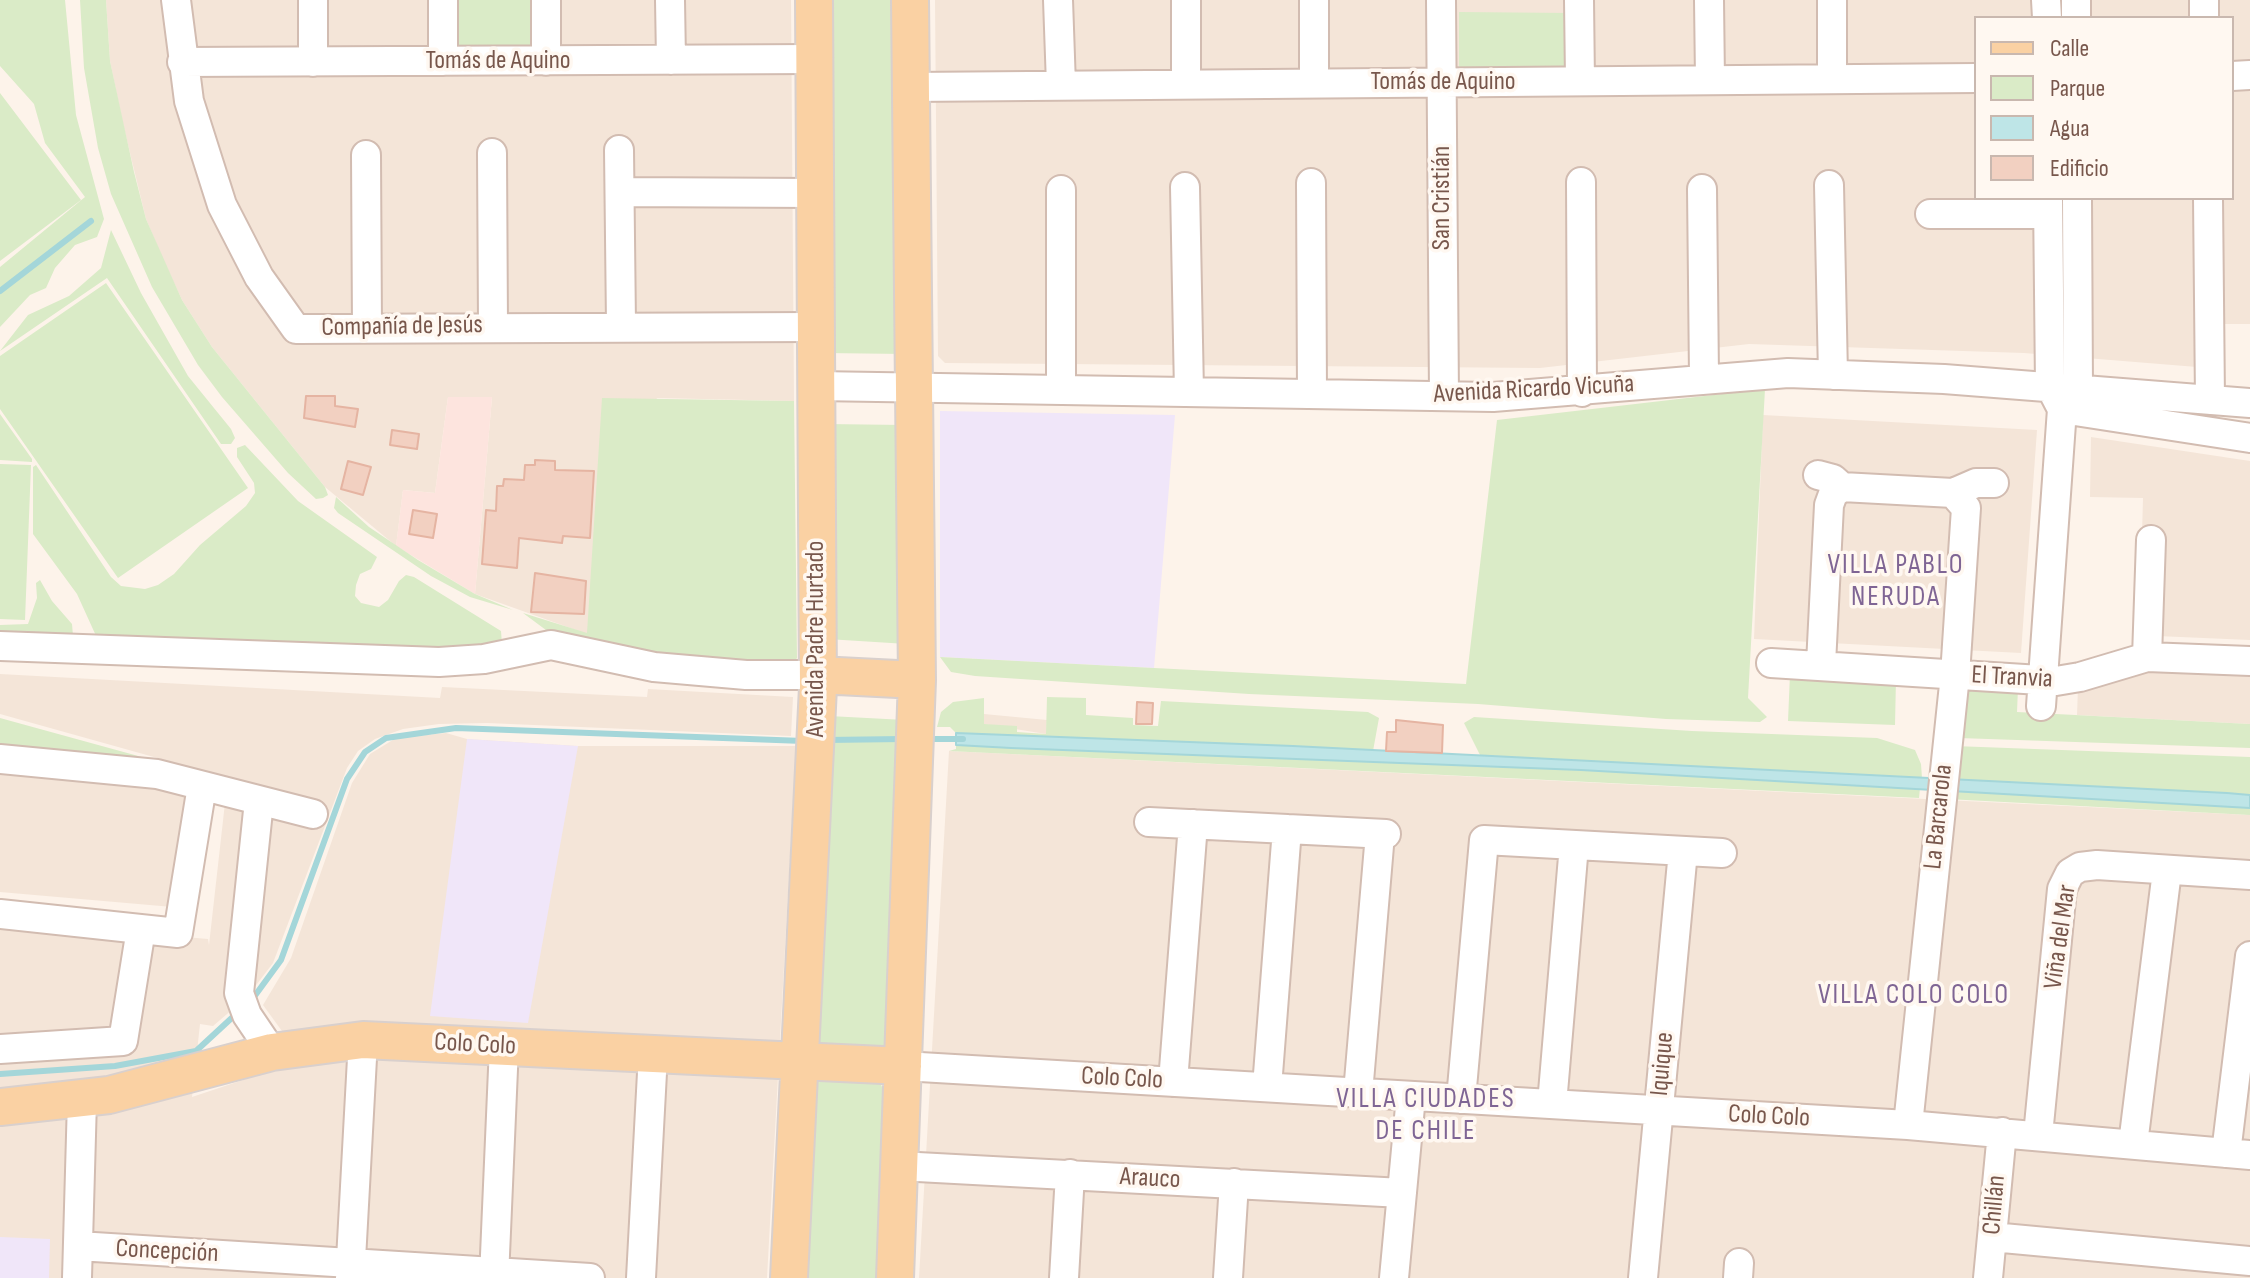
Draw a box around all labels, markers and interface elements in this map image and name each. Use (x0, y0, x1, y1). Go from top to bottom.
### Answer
legend (1974, 16, 2234, 200)
text: Calle (2050, 34, 2089, 63)
street label: Tomás de Aquino (425, 45, 571, 77)
street label: Tomás de Aquino (1370, 66, 1516, 98)
text: Parque (2050, 74, 2105, 103)
text: Agua (2050, 114, 2089, 143)
street label: San Cristián (1426, 146, 1458, 250)
text: Edificio (2050, 154, 2109, 183)
street label: Compañía de Jesús (321, 310, 483, 344)
street label: Avenida Ricardo Vicuña (1433, 369, 1635, 411)
street label: Avenida Padre Hurtado (800, 541, 832, 737)
district label: VILLA PABLO NERUDA (1828, 549, 1964, 615)
street label: El Tranvia (1971, 660, 2053, 696)
street label: La Barcarola (1918, 763, 1960, 871)
street label: Viña del Mar (2038, 883, 2084, 991)
district label: VILLA COLO COLO (1818, 979, 2010, 1013)
street label: Colo Colo (433, 1027, 517, 1063)
street label: Iquique (1645, 1031, 1681, 1097)
street label: Colo Colo (1080, 1061, 1164, 1097)
district label: VILLA CIUDADES DE CHILE (1336, 1083, 1516, 1149)
street label: Colo Colo (1727, 1099, 1811, 1135)
street label: Arauco (1119, 1162, 1181, 1196)
street label: Chillán (1977, 1174, 2013, 1236)
street label: Concepción (115, 1234, 219, 1270)

